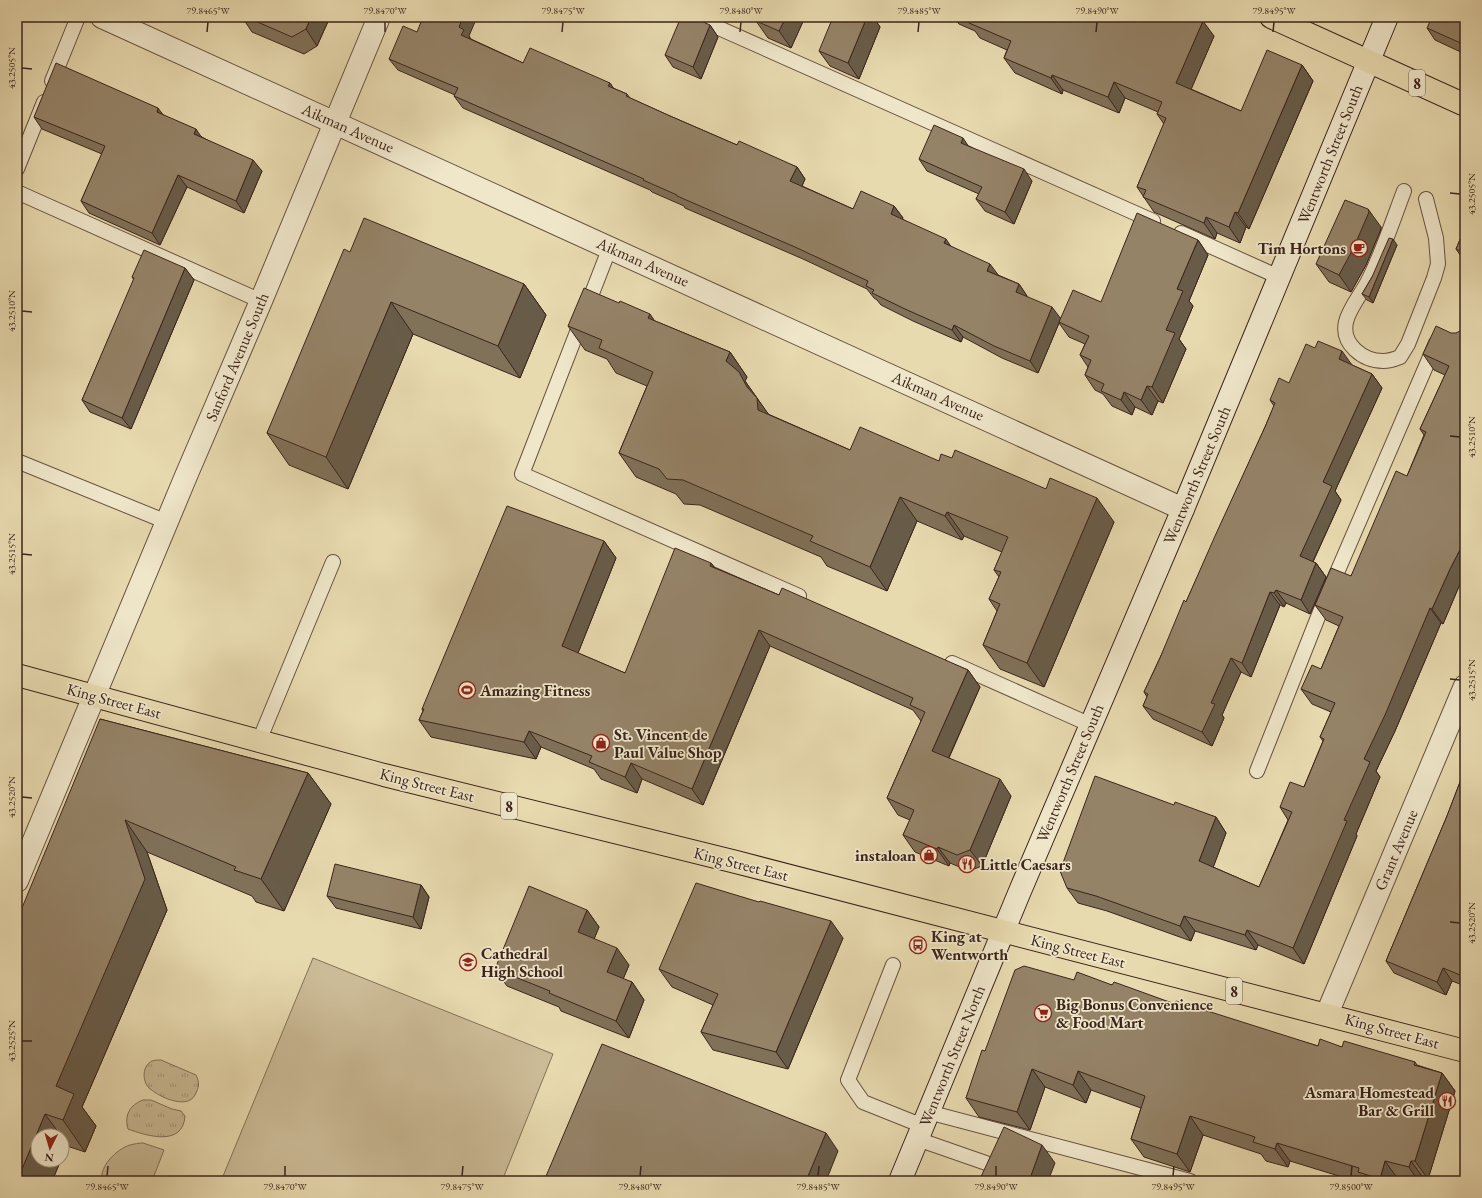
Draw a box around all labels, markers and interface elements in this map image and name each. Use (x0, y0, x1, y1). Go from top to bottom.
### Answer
text: 79.8465°W (186, 4, 230, 17)
text: 79.8470°W (363, 4, 407, 17)
text: 79.8475°W (541, 4, 585, 17)
text: 79.8480°W (719, 4, 763, 17)
text: 79.8485°W (897, 4, 941, 17)
text: 79.8490°W (1075, 4, 1119, 17)
text: 79.8495°W (1252, 4, 1296, 17)
text: 43.2505°N (5, 47, 18, 89)
road number: 8 (1409, 70, 1425, 96)
street label: Wentworth Street South (1292, 81, 1368, 227)
street label: Aikman Avenue (298, 98, 397, 158)
text: 43.2505°N (1465, 173, 1478, 215)
street label: Aikman Avenue (593, 232, 692, 292)
place label: Tim Hortons (1257, 238, 1346, 259)
cafe icon: Tim Hortons (1349, 238, 1369, 258)
text: 43.2510°N (5, 290, 18, 332)
street label: Sanford Avenue South (200, 290, 274, 424)
street label: Aikman Avenue (888, 366, 987, 426)
street label: Wentworth Street South (1158, 403, 1236, 547)
text: 43.2510°N (1465, 416, 1478, 458)
text: 43.2515°N (5, 533, 18, 575)
text: 43.2515°N (1465, 659, 1478, 701)
street label: King Street East (64, 678, 164, 724)
sports icon: Amazing Fitness (457, 680, 477, 700)
place label: Amazing Fitness (479, 680, 591, 701)
street label: Wentworth Street South (1031, 701, 1109, 845)
place label: St. Vincent de Paul Value Shop (614, 724, 722, 763)
shop icon: St. Vincent de Paul Value Shop (591, 733, 611, 753)
street label: King Street East (377, 763, 477, 807)
text: 43.2520°N (5, 776, 18, 818)
road number: 8 (501, 793, 517, 819)
street label: Grant Avenue (1370, 806, 1422, 894)
street label: King Street East (691, 842, 791, 886)
place label: instaloan (855, 845, 916, 866)
shop icon: instaloan (919, 845, 939, 865)
restaurant icon: Little Caesars (957, 854, 977, 874)
place label: Little Caesars (980, 854, 1071, 875)
text: 43.2520°N (1465, 902, 1478, 944)
place label: King at Wentworth (931, 926, 1008, 965)
street label: King Street East (1028, 929, 1128, 973)
bus stop icon: King at Wentworth (908, 935, 928, 955)
place label: Cathedral High School (481, 943, 564, 982)
school or university icon: Cathedral High School (458, 952, 478, 972)
road number: 8 (1226, 978, 1242, 1004)
street label: Wentworth Street North (914, 982, 990, 1130)
place label: Big Bonus Convenience & Food Mart (1056, 994, 1213, 1033)
supermarket icon: Big Bonus Convenience & Food Mart (1033, 1003, 1053, 1023)
street label: King Street East (1342, 1008, 1442, 1054)
text: 43.2525°N (5, 1020, 18, 1062)
place label: Asmara Homestead Bar & Grill (1304, 1082, 1434, 1121)
restaurant icon: Asmara Homestead Bar & Grill (1437, 1091, 1457, 1111)
north arrow (30, 1128, 70, 1168)
text: N (44, 1151, 54, 1165)
text: 79.8465°W (85, 1180, 129, 1193)
text: 79.8470°W (263, 1180, 307, 1193)
text: 79.8475°W (440, 1180, 484, 1193)
text: 79.8480°W (618, 1180, 662, 1193)
text: 79.8485°W (796, 1180, 840, 1193)
text: 79.8490°W (974, 1180, 1018, 1193)
text: 79.8495°W (1151, 1180, 1195, 1193)
text: 79.8500°W (1329, 1180, 1373, 1193)

